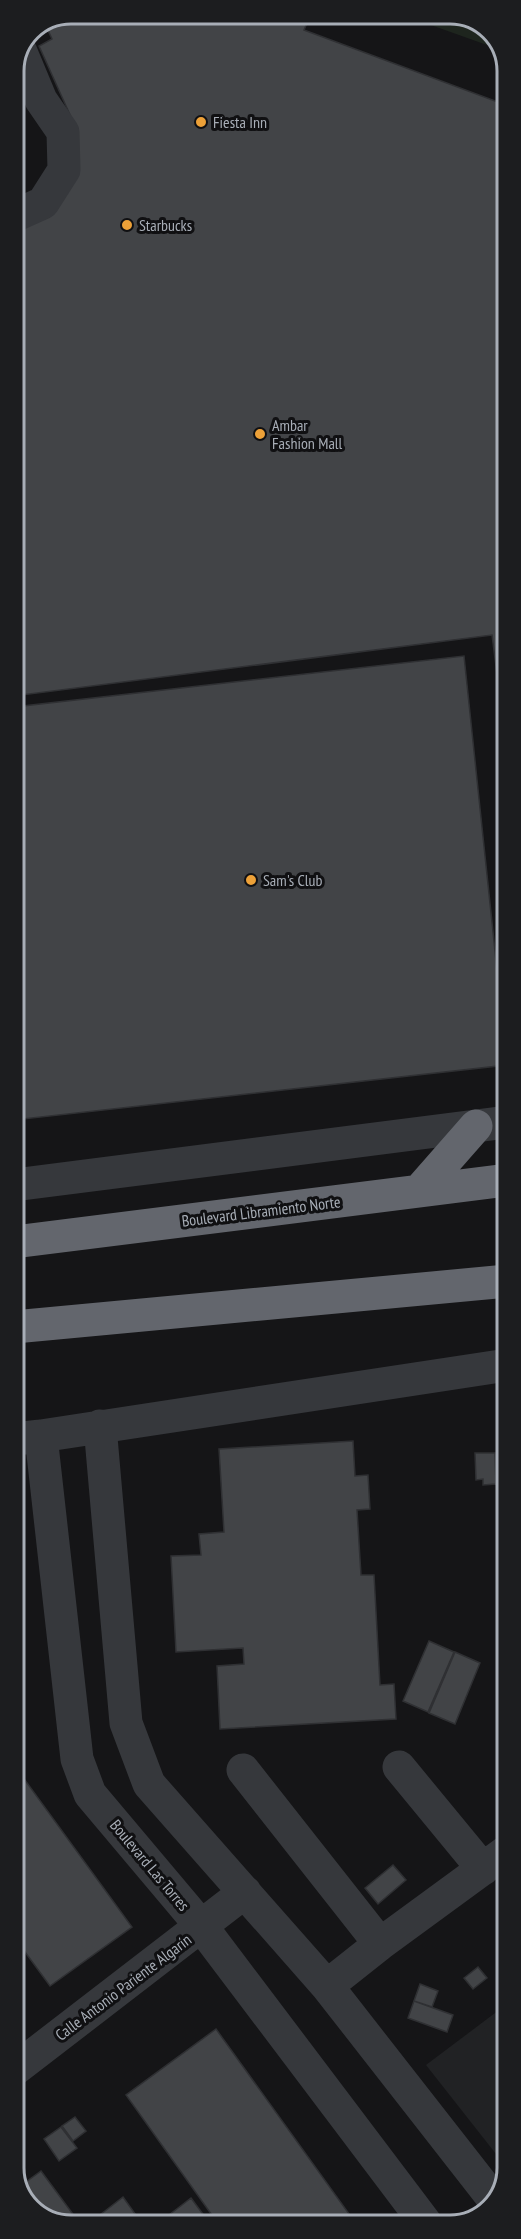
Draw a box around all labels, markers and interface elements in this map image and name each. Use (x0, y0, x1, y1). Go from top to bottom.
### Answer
place label: Fiesta Inn (213, 112, 267, 132)
marker: Fiesta Inn (194, 115, 208, 129)
place label: Starbucks (139, 215, 192, 235)
marker: Starbucks (120, 218, 134, 232)
place label: Ambar Fashion Mall (272, 415, 343, 453)
marker: Ambar Fashion Mall (253, 427, 267, 441)
place label: Sam's Club (263, 870, 323, 890)
marker: Sam's Club (244, 873, 258, 887)
street label: Boulevard Libramiento Norte (180, 1191, 342, 1231)
street label: Boulevard Las Torres (106, 1815, 194, 1915)
street label: Calle Antonio Pariente Algarín (51, 1929, 195, 2045)

